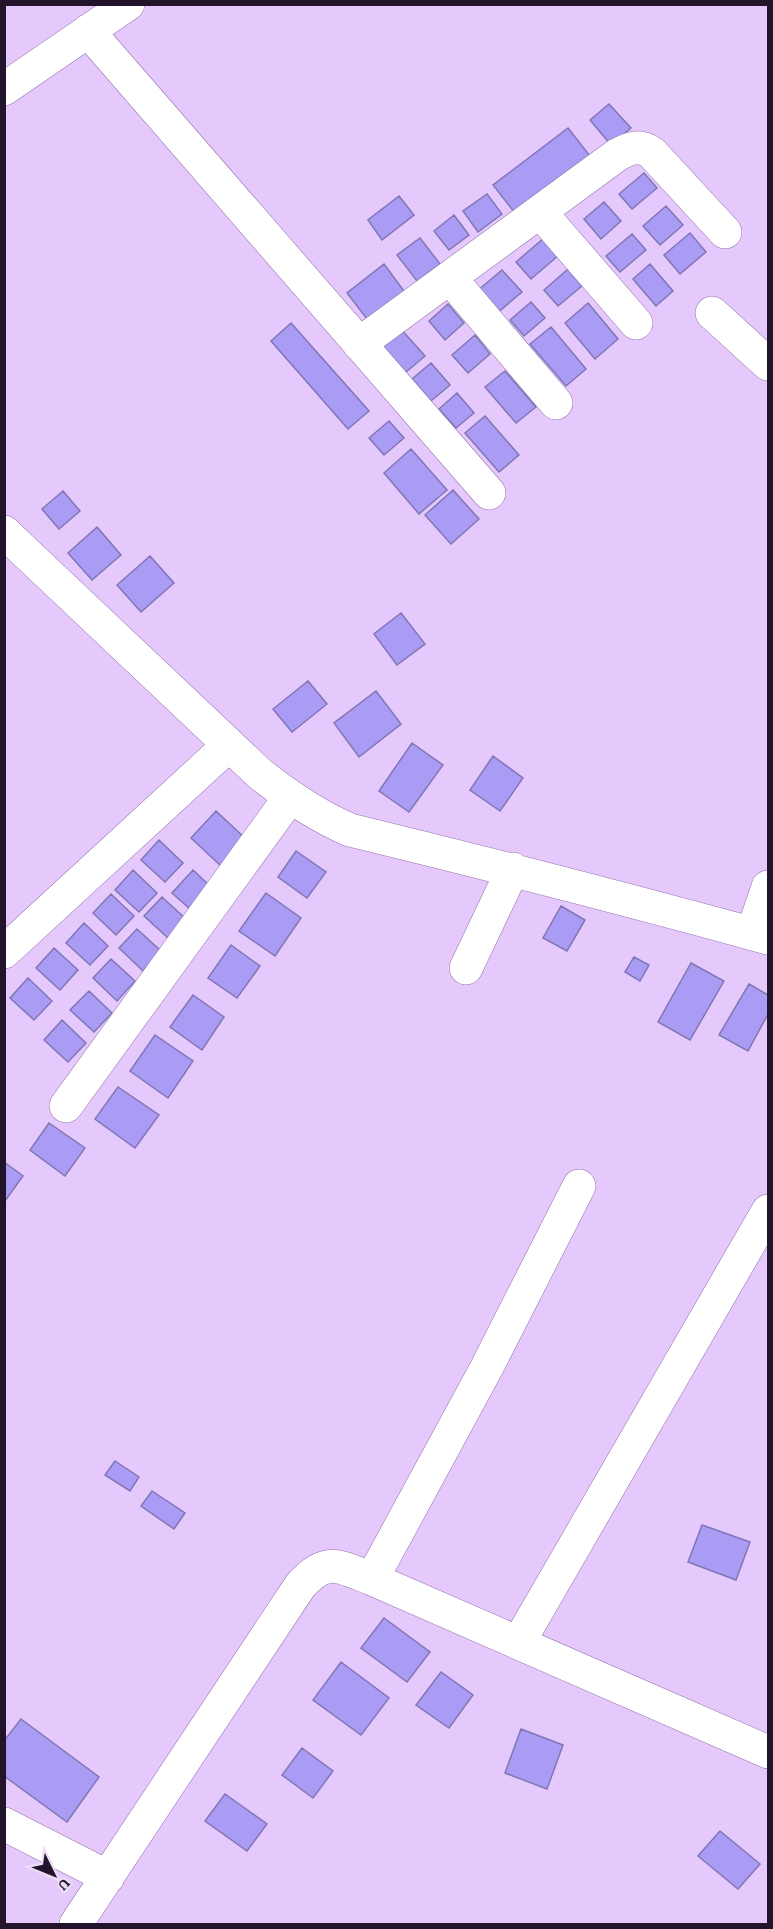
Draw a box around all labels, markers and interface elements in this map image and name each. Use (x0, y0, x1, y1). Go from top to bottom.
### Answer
north arrow (24, 1845, 84, 1905)
text: U (55, 1875, 75, 1895)

